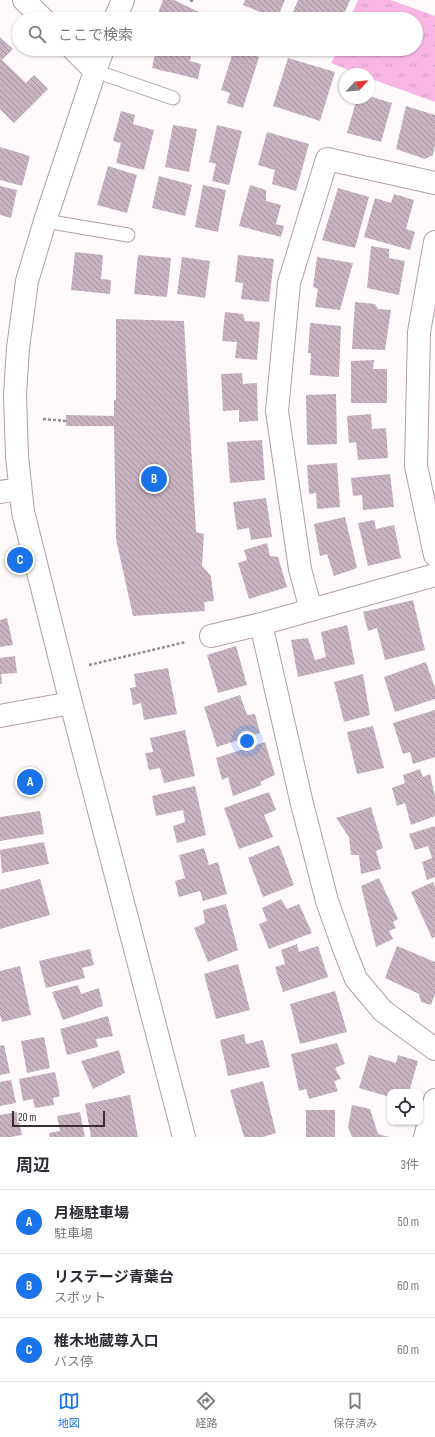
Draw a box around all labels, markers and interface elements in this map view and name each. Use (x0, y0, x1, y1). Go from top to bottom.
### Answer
search box (12, 12, 423, 56)
icon: search (26, 23, 48, 45)
text: ここで検索 (58, 26, 133, 45)
north arrow (339, 68, 375, 104)
pin: B (141, 464, 167, 494)
pin: C (7, 545, 33, 575)
your location (237, 731, 257, 751)
pin: A (17, 767, 43, 797)
map controls (387, 1089, 423, 1125)
button: locate (387, 1089, 423, 1125)
scale bar (12, 1109, 105, 1128)
text: 20 m (18, 1111, 36, 1124)
text: 周辺 (16, 1156, 50, 1176)
text: 3件 (401, 1157, 419, 1173)
text: 月極駐車場 (54, 1204, 129, 1223)
text: A (26, 1214, 32, 1230)
text: 50 m (398, 1214, 419, 1230)
text: 駐車場 (54, 1226, 93, 1242)
text: リステージ青葉台 (54, 1268, 174, 1287)
text: B (26, 1278, 32, 1294)
text: 60 m (397, 1278, 419, 1294)
text: スポット (54, 1290, 106, 1306)
text: 椎木地蔵尊入口 (54, 1332, 159, 1351)
text: C (26, 1342, 32, 1358)
text: 60 m (397, 1342, 419, 1358)
text: バス停 (54, 1354, 93, 1370)
tab: 地図 (58, 1390, 80, 1430)
tab: 経路 (195, 1390, 217, 1430)
tab: 保存済み (333, 1390, 377, 1430)

